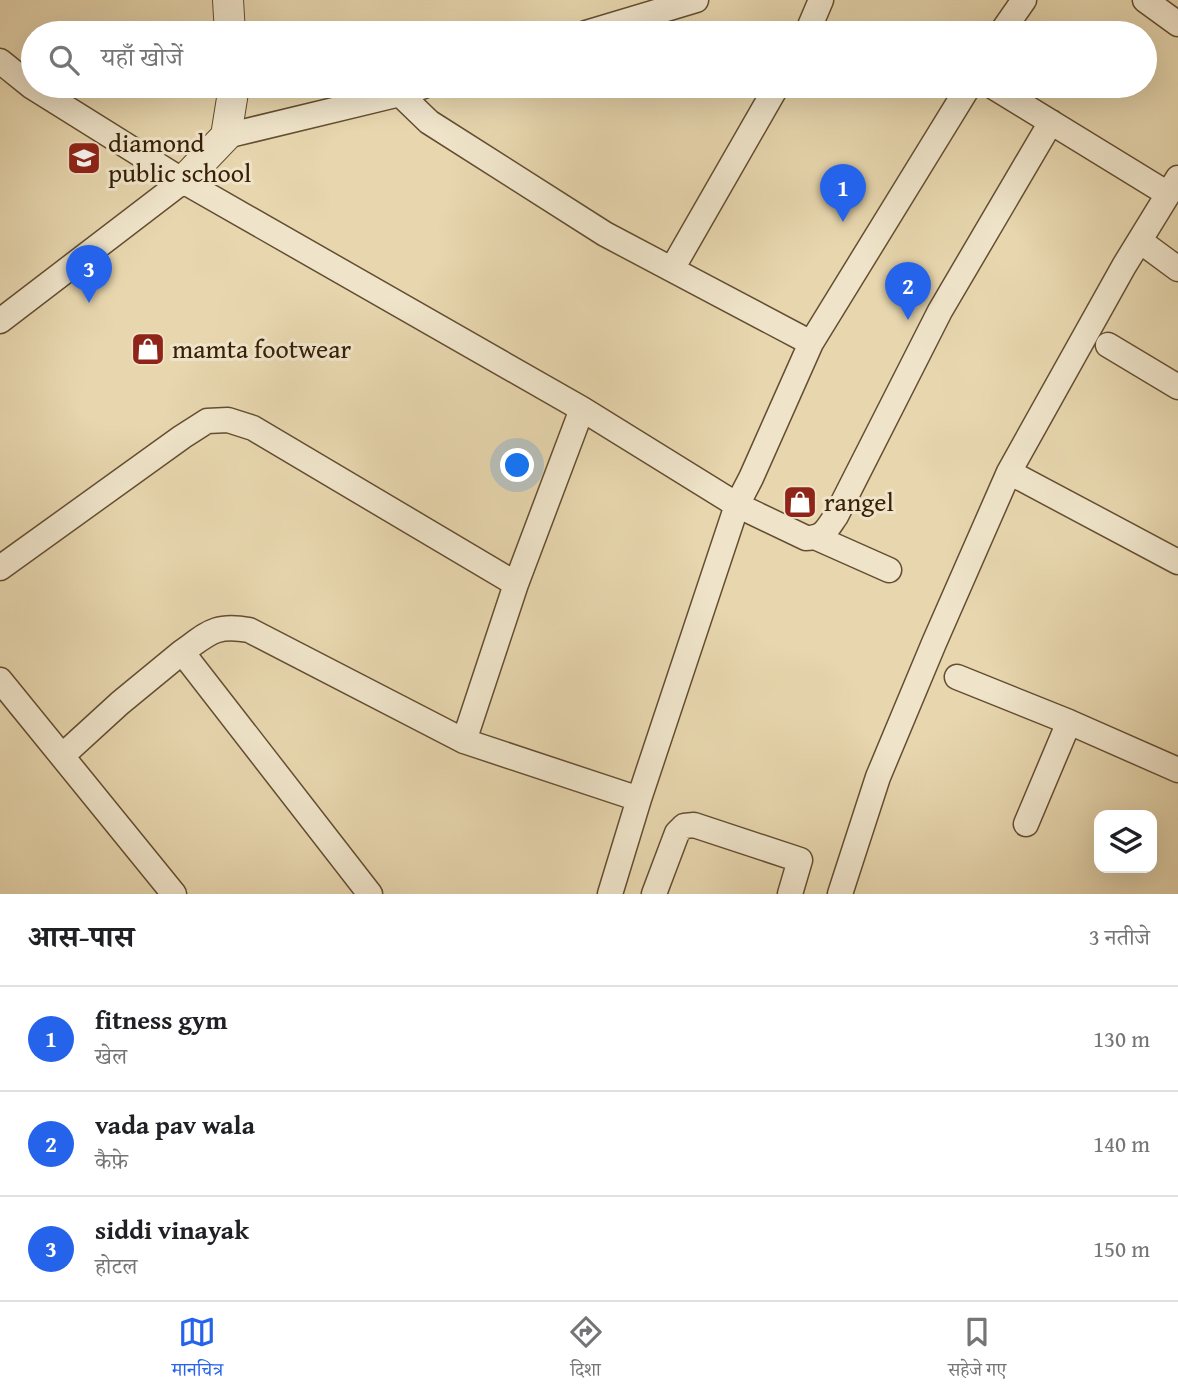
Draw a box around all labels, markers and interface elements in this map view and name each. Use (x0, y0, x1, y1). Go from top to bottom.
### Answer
search box (21, 21, 1157, 98)
text: यहाँ खोजें (101, 37, 183, 76)
icon: search (45, 41, 83, 79)
place label: diamond public school (108, 123, 251, 192)
school or university icon: diamond public school (65, 139, 103, 177)
pin: 1 (820, 164, 866, 222)
pin: 3 (66, 245, 112, 303)
pin: 2 (885, 262, 931, 320)
place label: mamta footwear (172, 329, 351, 368)
shop icon: mamta footwear (129, 330, 167, 368)
your location (500, 448, 534, 482)
place label: rangel (824, 482, 894, 521)
shop icon: rangel (781, 483, 819, 521)
map controls (1094, 810, 1157, 873)
button: layers (1094, 810, 1157, 873)
text: आस-पास (28, 914, 134, 958)
text: 3 नतीजे (1089, 920, 1150, 953)
text: fitness gym (95, 1000, 228, 1039)
text: 1 (45, 1022, 57, 1055)
text: 130 m (1093, 1022, 1150, 1055)
text: खेल (95, 1039, 127, 1072)
text: vada pav wala (95, 1105, 255, 1144)
text: 2 (45, 1127, 57, 1160)
text: 140 m (1093, 1127, 1150, 1160)
text: कैफ़े (95, 1144, 128, 1177)
text: siddi vinayak (95, 1210, 249, 1249)
text: 3 (45, 1232, 57, 1265)
text: 150 m (1093, 1232, 1150, 1265)
text: होटल (95, 1249, 137, 1282)
tab: मानचित्र (172, 1313, 223, 1388)
tab: दिशा (567, 1313, 605, 1388)
tab: सहेजे गए (948, 1313, 1006, 1388)

